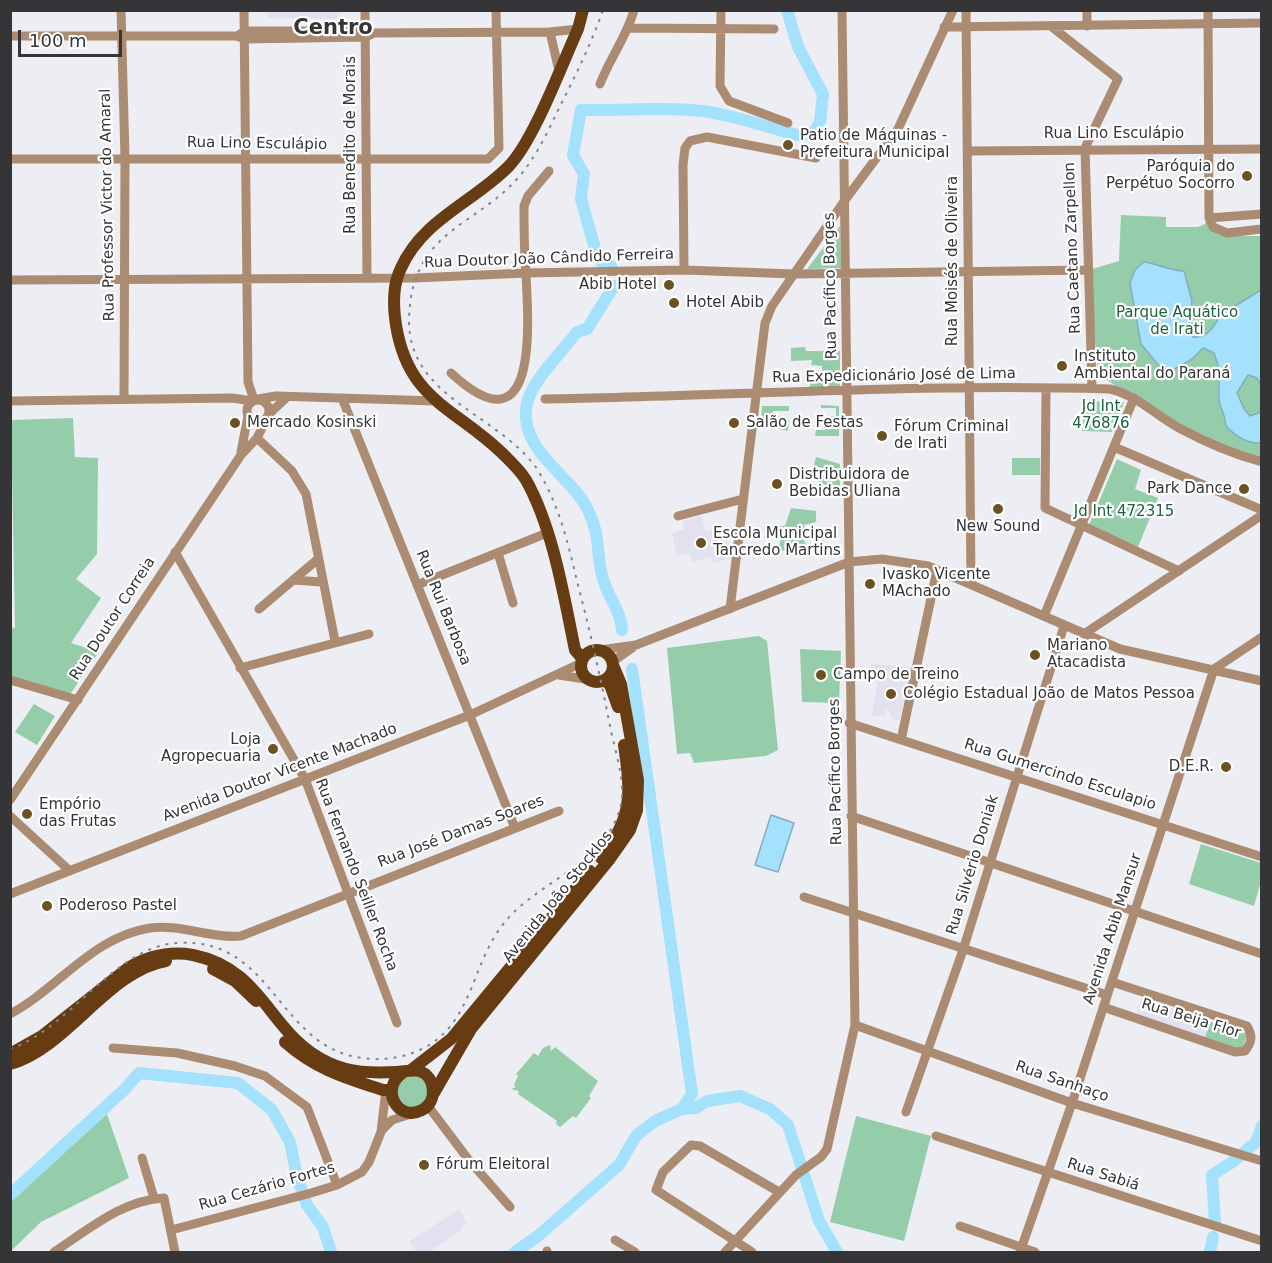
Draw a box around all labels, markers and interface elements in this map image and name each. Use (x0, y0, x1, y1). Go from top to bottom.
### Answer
district label: Centro (293, 16, 373, 42)
scale bar (21, 18, 124, 56)
text: 100 m (29, 30, 87, 51)
street label: Rua Benedito de Morais (342, 56, 360, 234)
street label: Rua Professor Victor do Amaral (97, 89, 119, 321)
street label: Rua Lino Esculápio (1044, 125, 1184, 143)
place label: Patio de Máquinas - Prefeitura Municipal (800, 127, 949, 162)
street label: Rua Lino Esculápio (187, 134, 327, 154)
marker: Patio de Máquinas - Prefeitura Municipal (781, 138, 795, 152)
place label: Paróquia do Perpétuo Socorro (1106, 158, 1235, 193)
street label: Rua Caetano Zarpellon (1061, 162, 1085, 334)
marker: Paróquia do Perpétuo Socorro (1240, 169, 1254, 183)
street label: Rua Moisés de Oliveira (944, 176, 962, 346)
street label: Rua Pacífico Borges (821, 212, 841, 360)
street label: Rua Doutor João Cândido Ferreira (424, 246, 674, 272)
place label: Abib Hotel (579, 276, 657, 294)
marker: Abib Hotel (662, 278, 676, 292)
place label: Hotel Abib (686, 294, 764, 312)
marker: Hotel Abib (667, 296, 681, 310)
park label: Parque Aquático de Irati (1116, 304, 1238, 339)
place label: Instituto Ambiental do Paraná (1074, 348, 1230, 383)
marker: Instituto Ambiental do Paraná (1055, 359, 1069, 373)
street label: Rua Expedicionário José de Lima (772, 365, 1016, 387)
park label: Jd Int 476876 (1072, 398, 1130, 433)
place label: Mercado Kosinski (247, 414, 376, 432)
place label: Salão de Festas (746, 414, 863, 432)
marker: Mercado Kosinski (228, 416, 242, 430)
marker: Salão de Festas (727, 416, 741, 430)
place label: Fórum Criminal de Irati (894, 418, 1009, 453)
marker: Fórum Criminal de Irati (875, 429, 889, 443)
place label: Distribuidora de Bebidas Uliana (789, 466, 910, 501)
marker: Distribuidora de Bebidas Uliana (770, 477, 784, 491)
place label: Park Dance (1147, 480, 1232, 498)
marker: Park Dance (1237, 482, 1251, 496)
marker: New Sound (991, 502, 1005, 516)
park label: Jd Int 472315 (1074, 503, 1174, 521)
place label: New Sound (956, 518, 1040, 536)
place label: Escola Municipal Tancredo Martins (713, 525, 841, 560)
marker: Escola Municipal Tancredo Martins (694, 536, 708, 550)
street label: Rua Rui Barbosa (412, 548, 474, 668)
street label: Rua Doutor Correia (66, 554, 160, 684)
place label: Ivasko Vicente MAchado (882, 566, 991, 601)
marker: Ivasko Vicente MAchado (863, 577, 877, 591)
place label: Mariano Atacadista (1047, 637, 1126, 672)
marker: Mariano Atacadista (1028, 648, 1042, 662)
place label: Campo de Treino (833, 666, 959, 684)
marker: Campo de Treino (814, 668, 828, 682)
place label: Colégio Estadual João de Matos Pessoa (903, 685, 1195, 703)
marker: Colégio Estadual João de Matos Pessoa (884, 687, 898, 701)
street label: Rua Pacífico Borges (826, 698, 846, 846)
street label: Avenida Doutor Vicente Machado (160, 720, 400, 826)
place label: Loja Agropecuaria (161, 731, 261, 766)
street label: Rua Gumercindo Esculapio (962, 735, 1158, 815)
marker: Loja Agropecuaria (266, 742, 280, 756)
place label: D.E.R. (1169, 758, 1214, 776)
marker: D.E.R. (1219, 760, 1233, 774)
street label: Rua Fernando Seiller Rocha (311, 776, 401, 974)
street label: Rua José Damas Soares (375, 792, 547, 872)
street label: Rua Silvério Doniak (943, 793, 1003, 937)
place label: Empório das Frutas (39, 796, 116, 831)
marker: Empório das Frutas (20, 807, 34, 821)
street label: Avenida João Stocklos (499, 828, 617, 966)
street label: Avenida Abib Mansur (1080, 851, 1146, 1007)
place label: Poderoso Pastel (59, 897, 177, 915)
marker: Poderoso Pastel (40, 899, 54, 913)
street label: Rua Beija Flor (1139, 995, 1243, 1043)
street label: Rua Sanhaço (1013, 1058, 1111, 1106)
street label: Rua Sabiá (1065, 1155, 1141, 1195)
place label: Fórum Eleitoral (436, 1156, 550, 1174)
marker: Fórum Eleitoral (417, 1158, 431, 1172)
street label: Rua Cezário Fortes (197, 1159, 337, 1215)

